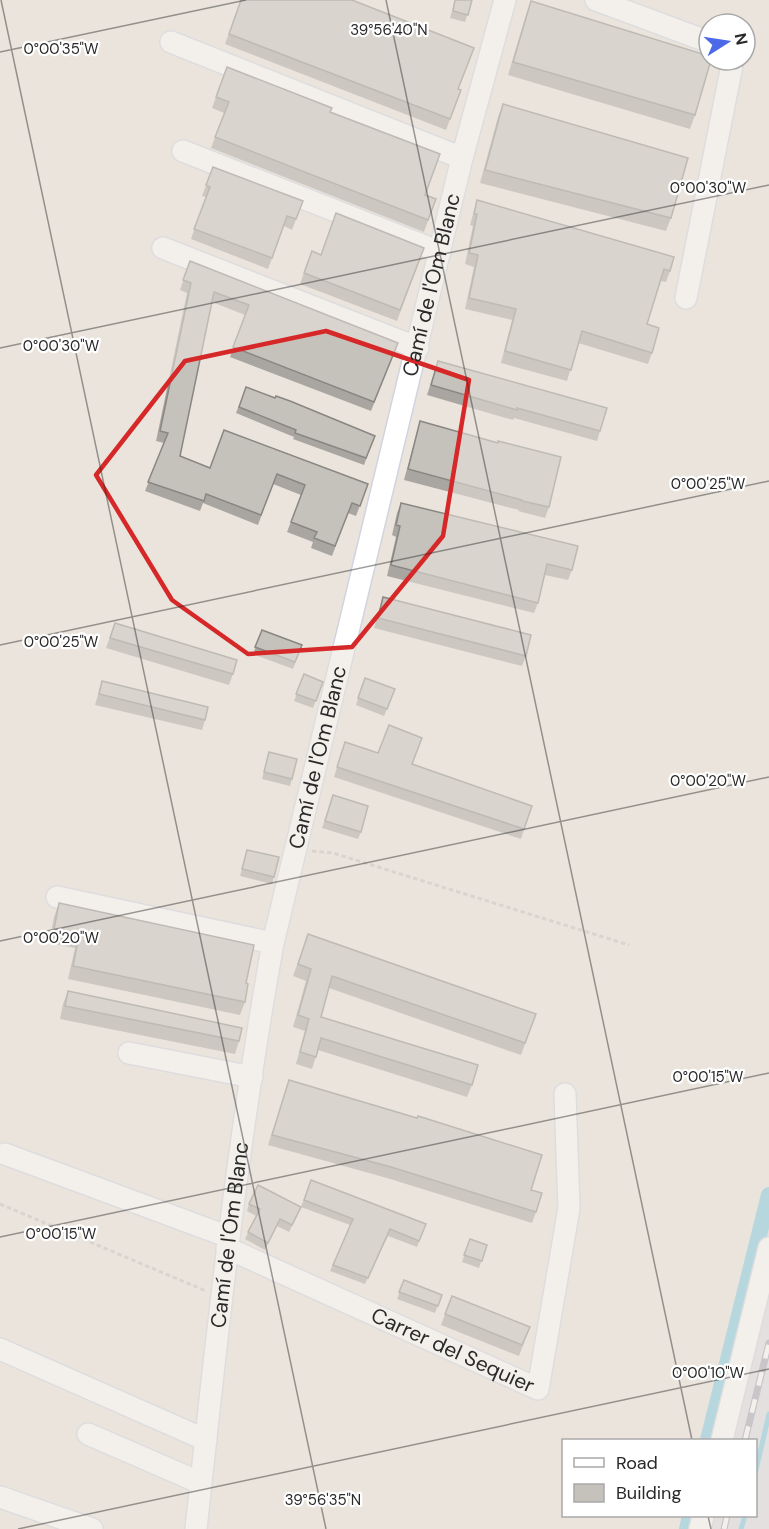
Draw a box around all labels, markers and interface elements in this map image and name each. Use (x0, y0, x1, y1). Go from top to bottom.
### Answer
north arrow (697, 12, 757, 72)
text: 39°56'40"N (350, 20, 428, 40)
text: N (730, 31, 753, 47)
text: 0°00'35"W (24, 39, 99, 59)
text: 0°00'30"W (670, 178, 747, 198)
street label: Camí de l'Om Blanc (396, 190, 467, 379)
text: 0°00'30"W (23, 336, 100, 356)
text: 0°00'25"W (671, 474, 746, 494)
text: 0°00'25"W (24, 632, 99, 652)
street label: Camí de l'Om Blanc (282, 663, 353, 852)
text: 0°00'20"W (670, 771, 746, 791)
text: 0°00'20"W (23, 928, 99, 948)
text: 0°00'15"W (673, 1067, 744, 1087)
street label: Camí de l'Om Blanc (204, 1140, 255, 1330)
text: 0°00'15"W (26, 1224, 97, 1244)
street label: Carrer del Sequier (367, 1301, 539, 1400)
text: 0°00'10"W (672, 1363, 745, 1383)
legend (562, 1439, 757, 1517)
text: Road (616, 1451, 658, 1475)
text: Building (616, 1481, 681, 1505)
text: 39°56'35"N (285, 1490, 361, 1510)

